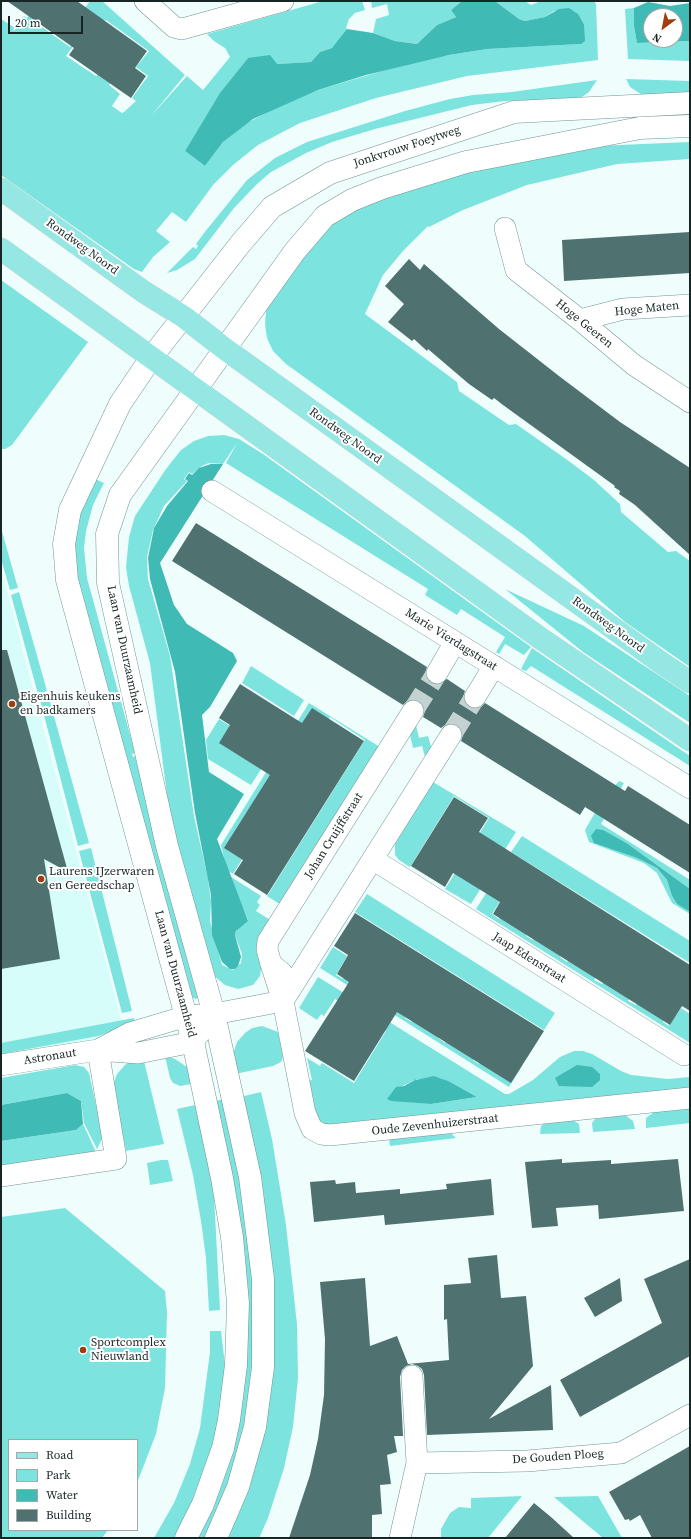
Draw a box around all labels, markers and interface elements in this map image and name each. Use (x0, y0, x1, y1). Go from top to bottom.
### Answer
scale bar (10, 8, 85, 34)
north arrow (643, 8, 683, 48)
text: 20 m (15, 15, 41, 31)
text: N (650, 29, 664, 46)
street label: Jonkvrouw Foeytweg (352, 123, 462, 171)
street label: Rondweg Noord (43, 216, 121, 278)
street label: Hoge Geeren (552, 297, 616, 351)
street label: Hoge Maten (614, 298, 680, 320)
street label: Rondweg Noord (306, 405, 384, 467)
street label: Laan van Duurzaamheid (103, 584, 145, 716)
street label: Rondweg Noord (569, 594, 647, 656)
street label: Marie Vierdagstraat (402, 606, 500, 674)
place label: Eigenhuis keukens en badkamers (20, 690, 120, 718)
marker: Eigenhuis keukens en badkamers (7, 699, 17, 709)
street label: Johan Cruijffstraat (302, 790, 366, 882)
place label: Laurens IJzerwaren en Gereedschap (49, 865, 154, 893)
marker: Laurens IJzerwaren en Gereedschap (36, 874, 46, 884)
street label: Laan van Duurzaamheid (151, 909, 199, 1039)
street label: Jaap Edenstraat (490, 930, 568, 986)
street label: Astronaut (23, 1046, 77, 1068)
street label: Oude Zevenhuizerstraat (371, 1111, 499, 1139)
place label: Sportcomplex Nieuwland (91, 1336, 166, 1364)
marker: Sportcomplex Nieuwland (78, 1345, 88, 1355)
legend (8, 1439, 138, 1531)
text: Road (46, 1447, 73, 1463)
street label: De Gouden Ploeg (512, 1447, 604, 1467)
text: Park (46, 1467, 71, 1483)
text: Water (46, 1487, 78, 1503)
text: Building (46, 1507, 91, 1523)

